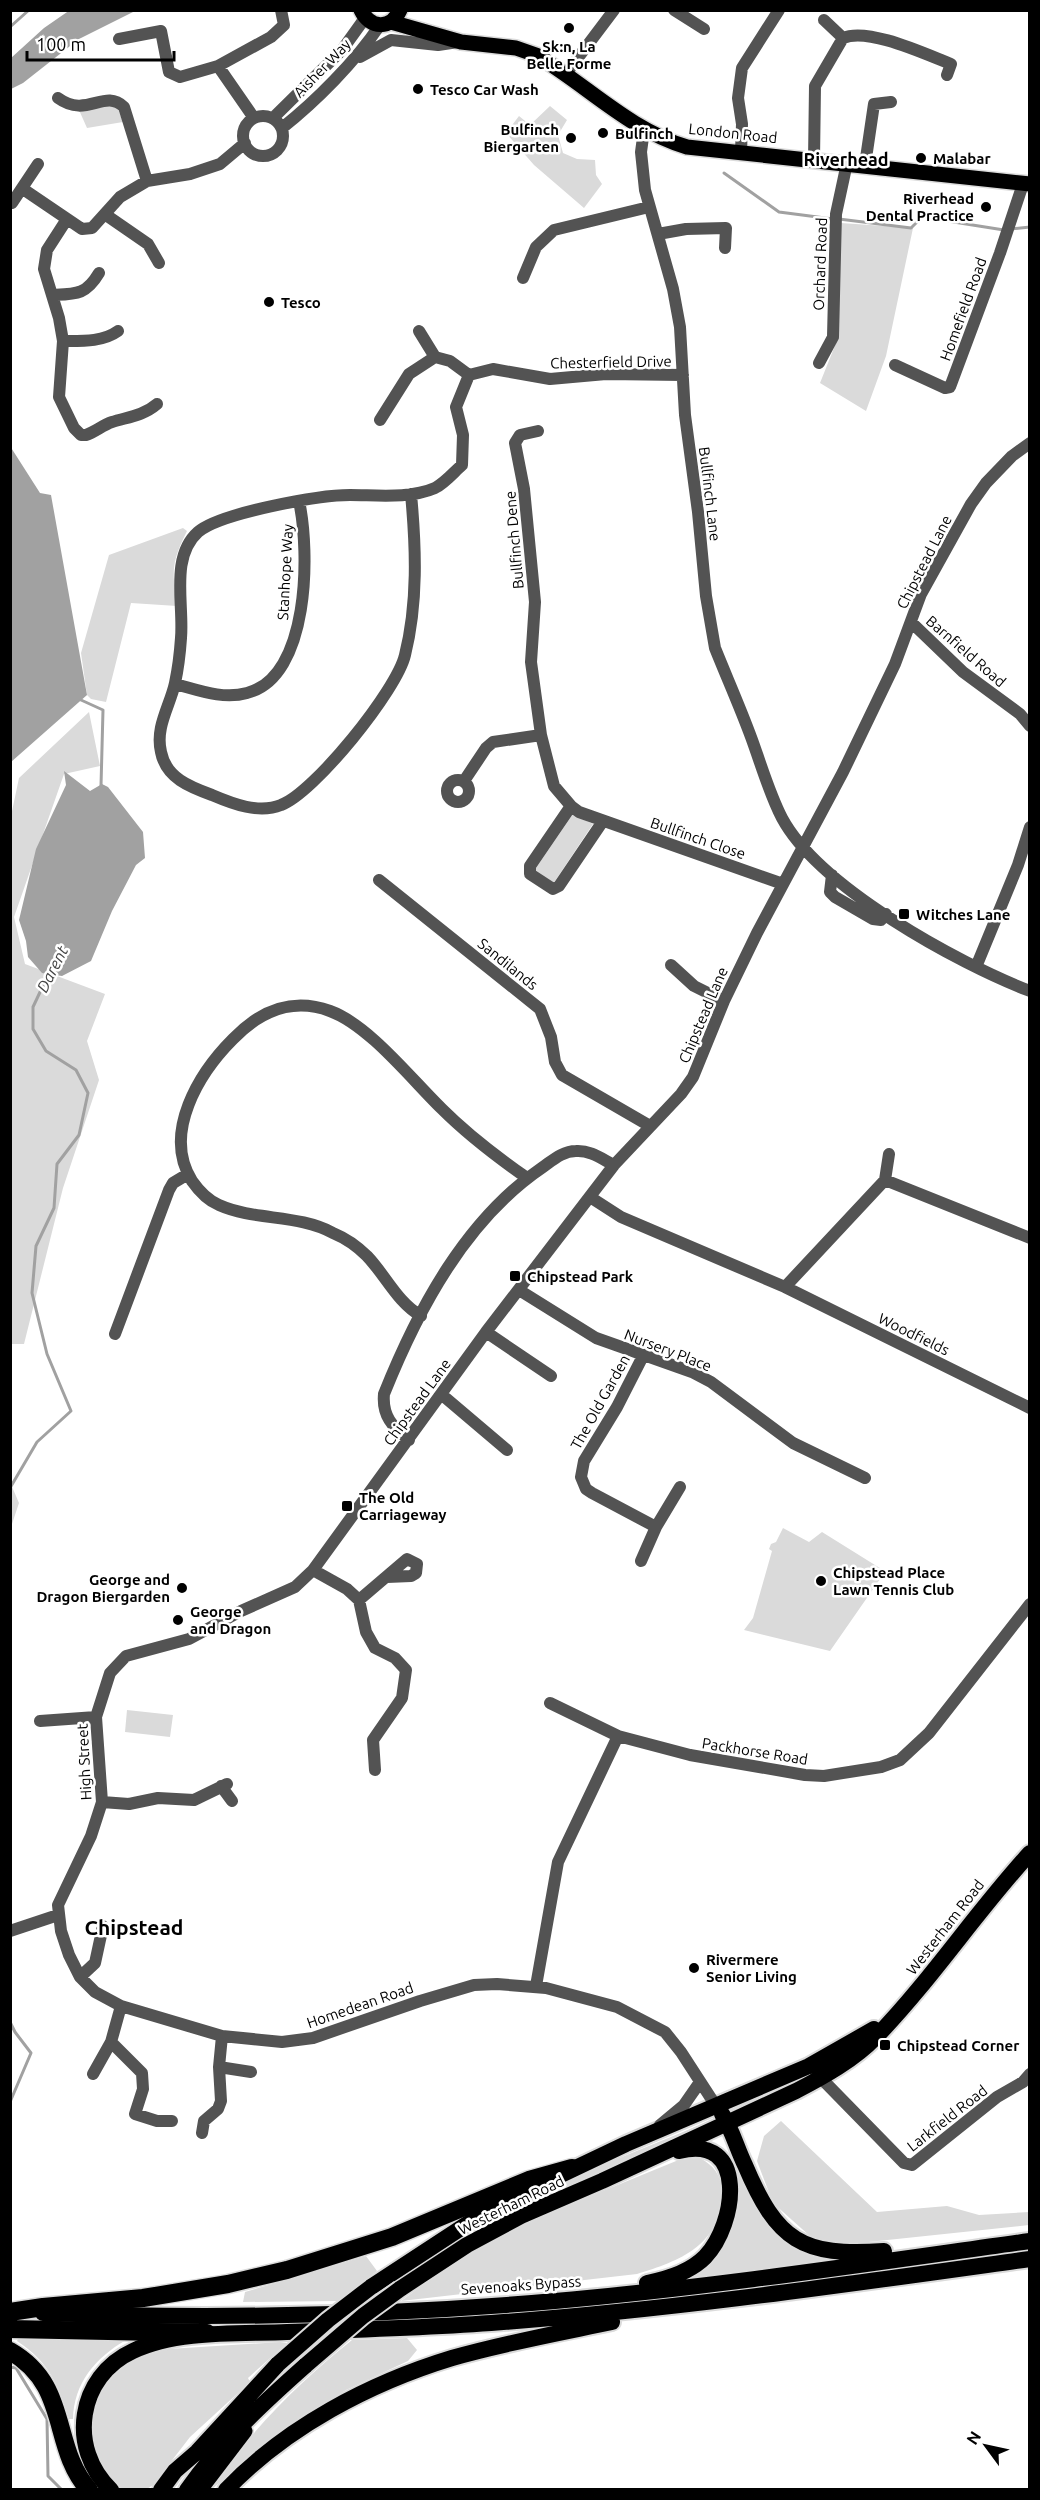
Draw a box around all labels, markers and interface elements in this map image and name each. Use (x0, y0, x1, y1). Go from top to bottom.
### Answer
marker: Sk:n, La Belle Forme (562, 21, 576, 35)
scale bar (27, 24, 174, 62)
text: 100 m (36, 34, 86, 54)
street label: Aisher Way (290, 35, 354, 101)
place label: Sk:n, La Belle Forme (527, 38, 611, 72)
place label: Tesco Car Wash (430, 81, 539, 98)
marker: Tesco Car Wash (411, 82, 425, 96)
street label: London Road (688, 120, 778, 146)
place label: Bulfinch Biergarten (483, 121, 559, 155)
place label: Bulfinch (615, 125, 674, 142)
marker: Bulfinch (596, 126, 610, 140)
marker: Bulfinch Biergarten (564, 131, 578, 145)
district label: Riverhead (803, 149, 889, 169)
place label: Malabar (933, 150, 991, 167)
marker: Malabar (914, 151, 928, 165)
place label: Riverhead Dental Practice (866, 190, 974, 224)
marker: Riverhead Dental Practice (979, 200, 993, 214)
street label: Orchard Road (810, 217, 830, 311)
street label: Homefield Road (936, 255, 990, 363)
place label: Tesco (281, 294, 321, 311)
marker: Tesco (262, 295, 276, 309)
street label: Chesterfield Drive (550, 352, 672, 372)
street label: Bullfinch Lane (696, 446, 724, 542)
street label: Bullfinch Dene (501, 490, 527, 590)
street label: Chipstead Lane (893, 512, 955, 612)
street label: Stanhope Way (274, 523, 296, 621)
street label: Barnfield Road (923, 612, 1009, 690)
street label: Bullfinch Close (648, 814, 748, 862)
place label: Witches Lane (916, 906, 1011, 923)
marker: Witches Lane (897, 907, 911, 921)
street label: Sandilands (475, 935, 541, 993)
water label: Darent (33, 942, 72, 995)
street label: Chipstead Lane (675, 964, 731, 1066)
place label: Chipstead Park (527, 1268, 634, 1285)
marker: Chipstead Park (508, 1269, 522, 1283)
street label: Woodfields (876, 1310, 952, 1358)
street label: Nursery Place (622, 1326, 714, 1374)
street label: The Old Garden (567, 1352, 633, 1452)
street label: Chipstead Lane (380, 1355, 454, 1449)
place label: The Old Carriageway (359, 1489, 447, 1523)
marker: The Old Carriageway (340, 1499, 354, 1513)
place label: Chipstead Place Lawn Tennis Club (833, 1564, 954, 1598)
place label: George and Dragon Biergarden (36, 1571, 170, 1605)
marker: Chipstead Place Lawn Tennis Club (814, 1574, 828, 1588)
marker: George and Dragon Biergarden (175, 1581, 189, 1595)
place label: George and Dragon (190, 1603, 271, 1637)
marker: George and Dragon (171, 1613, 185, 1627)
street label: High Street (74, 1723, 94, 1801)
street label: Packhorse Road (701, 1734, 809, 1768)
street label: Westerham Road (903, 1876, 987, 1978)
district label: Chipstead (85, 1915, 183, 1939)
place label: Rivermere Senior Living (706, 1951, 797, 1985)
marker: Rivermere Senior Living (687, 1961, 701, 1975)
street label: Homedean Road (304, 1979, 416, 2031)
place label: Chipstead Corner (897, 2037, 1020, 2054)
marker: Chipstead Corner (878, 2038, 892, 2052)
street label: Larkfield Road (904, 2081, 990, 2155)
street label: Westerham Road (455, 2172, 567, 2238)
street label: Sevenoaks Bypass (460, 2272, 582, 2298)
north arrow (956, 2416, 1016, 2476)
text: N (963, 2428, 984, 2448)

